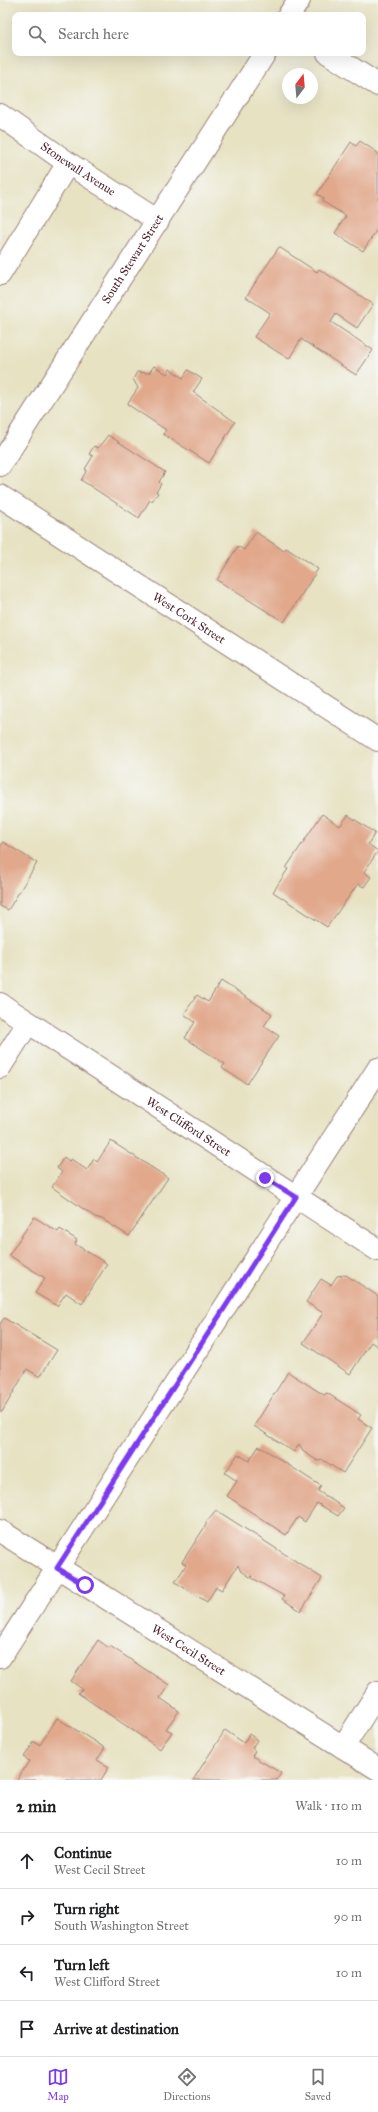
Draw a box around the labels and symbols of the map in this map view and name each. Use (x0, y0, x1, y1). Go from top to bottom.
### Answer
north arrow (282, 68, 318, 104)
street label: Stonewall Avenue (38, 139, 118, 199)
street label: South Stewart Street (99, 211, 167, 306)
street label: West Cork Street (150, 589, 229, 647)
street label: West Clifford Street (144, 1094, 234, 1160)
route end (256, 1169, 274, 1187)
route start (76, 1576, 94, 1594)
street label: West Cecil Street (149, 1621, 229, 1679)

